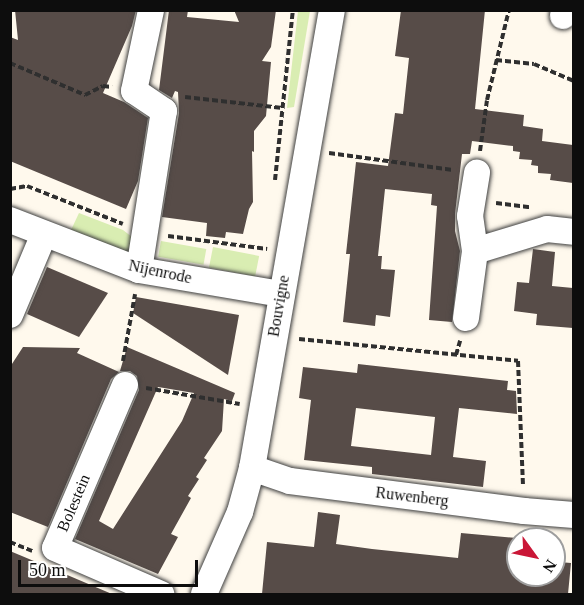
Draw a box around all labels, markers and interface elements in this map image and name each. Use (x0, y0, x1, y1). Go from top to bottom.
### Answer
street label: Nijenrode (127, 256, 193, 288)
street label: Bouvigne (264, 274, 294, 338)
street label: Bolestein (53, 471, 95, 535)
street label: Ruwenberg (374, 483, 450, 511)
north arrow (506, 527, 566, 587)
scale bar (21, 548, 201, 586)
text: N (540, 557, 560, 575)
text: 50 m (29, 560, 66, 580)

